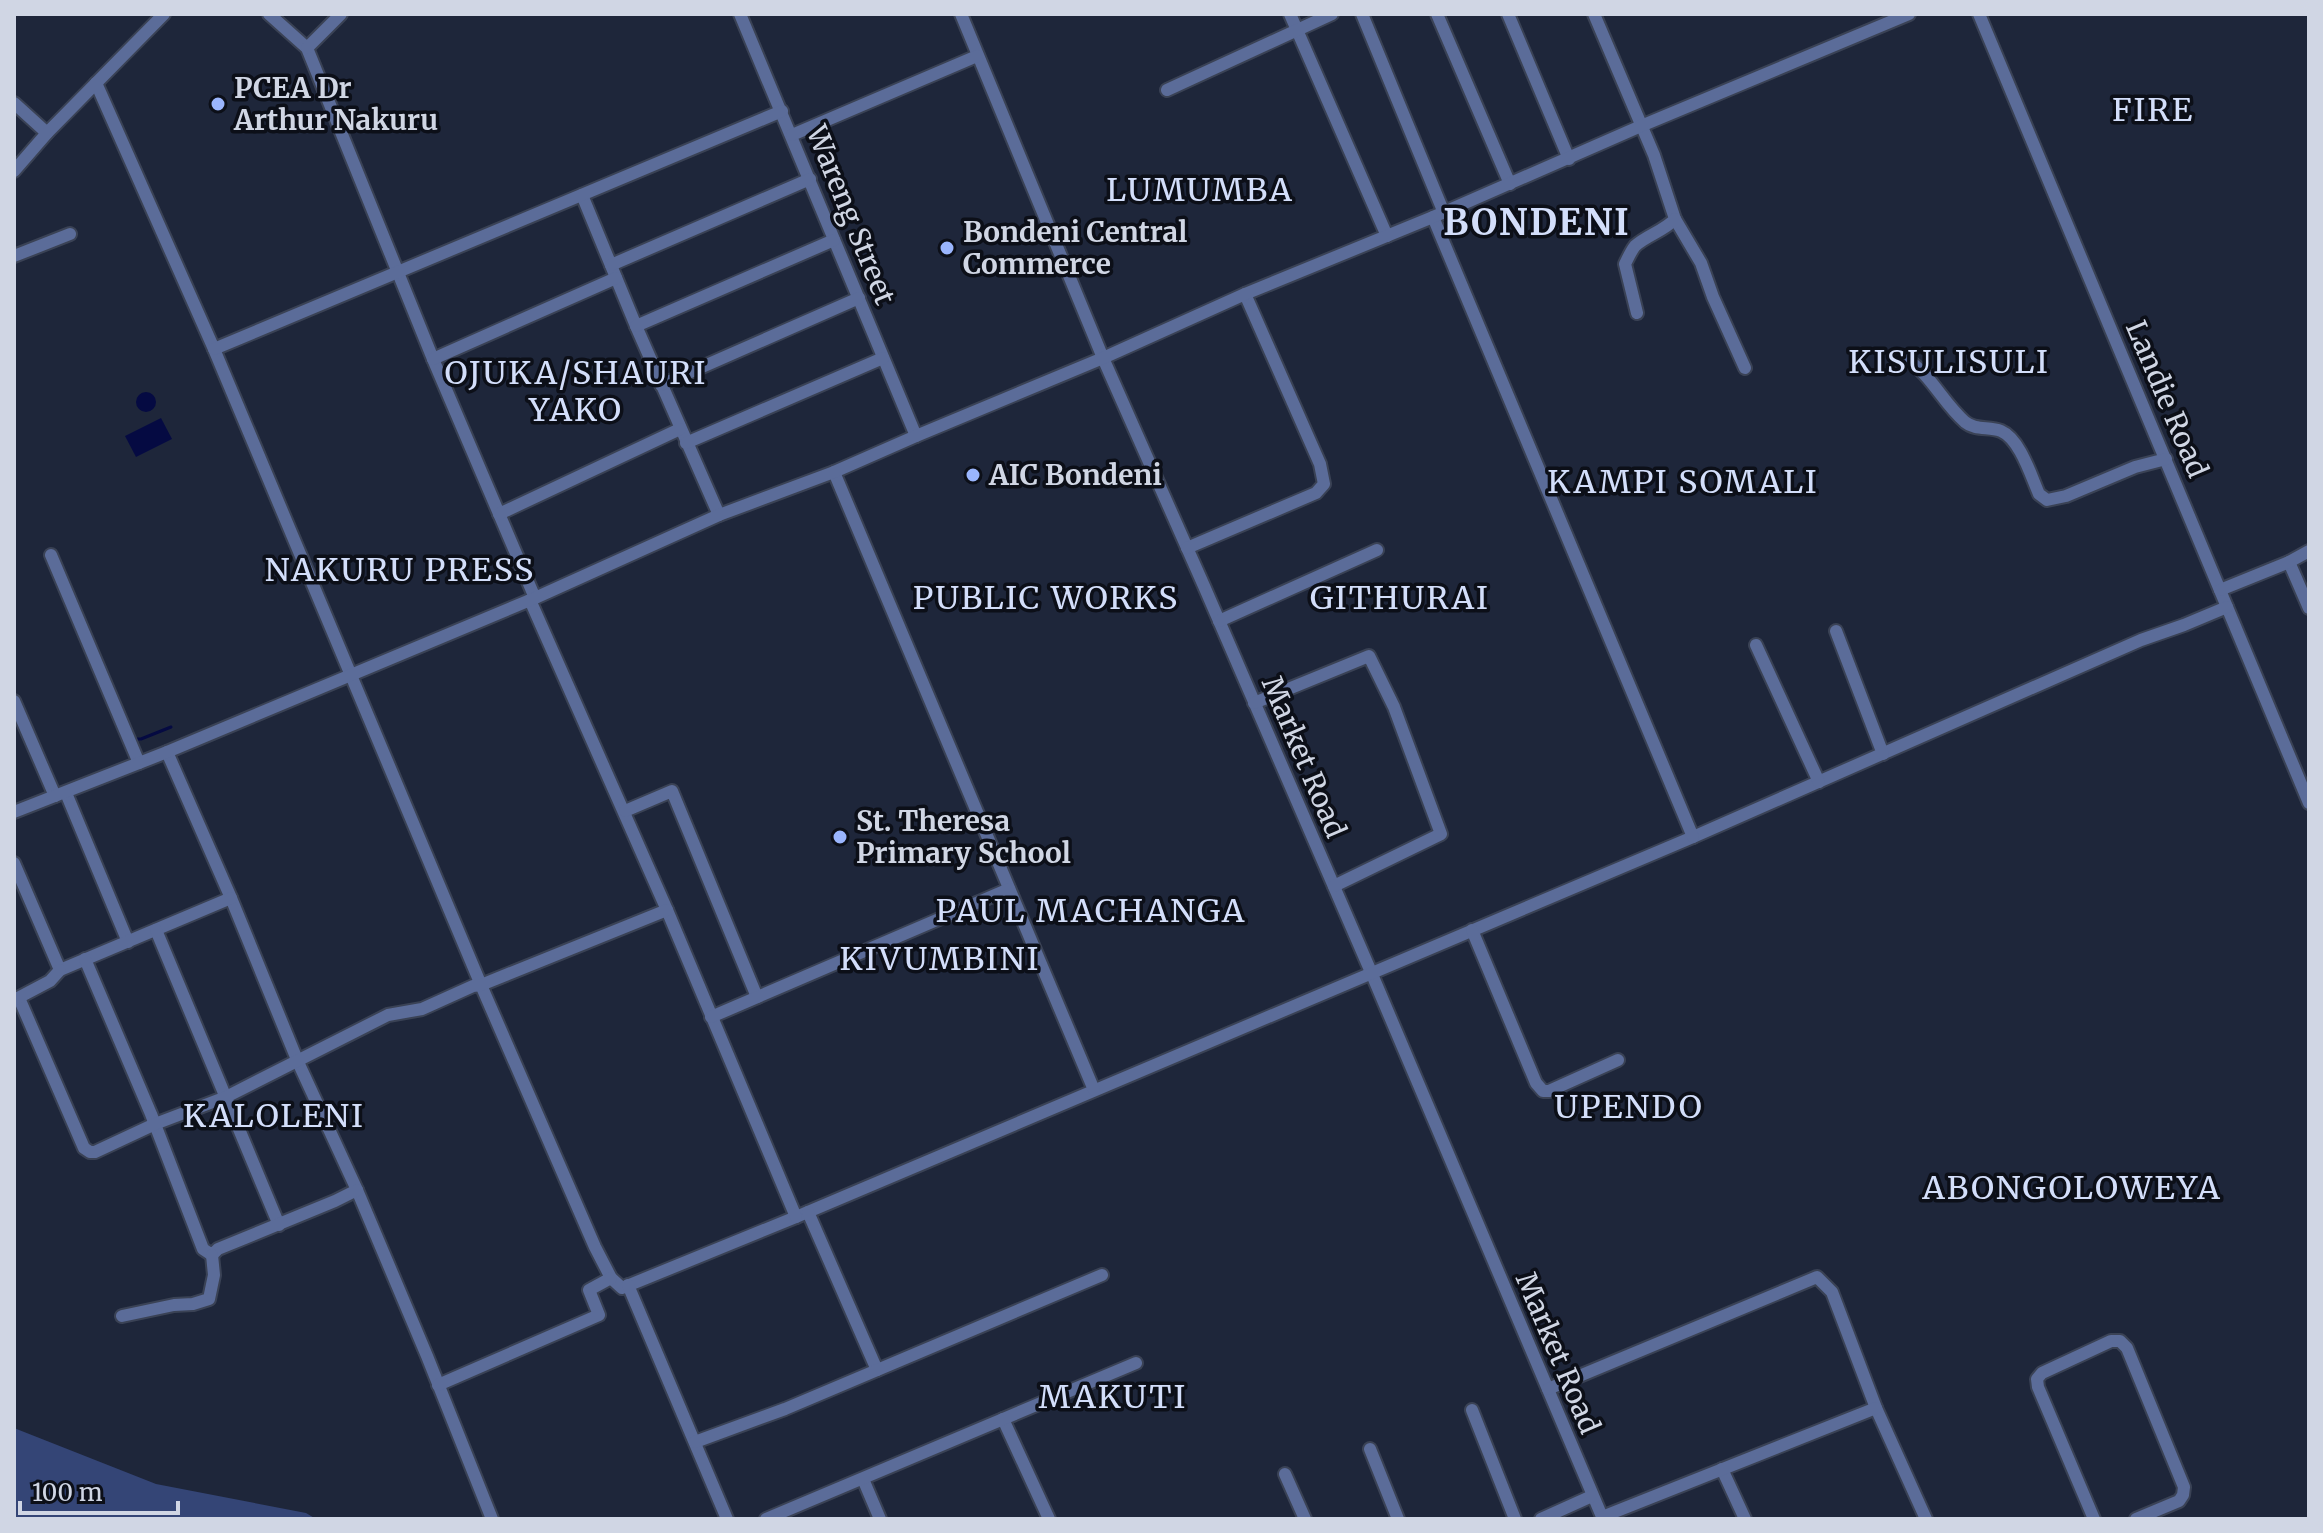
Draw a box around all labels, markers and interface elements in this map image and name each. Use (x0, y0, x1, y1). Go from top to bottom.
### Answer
place label: PCEA Dr Arthur Nakuru (233, 70, 438, 138)
district label: FIRE (2112, 90, 2194, 130)
marker: PCEA Dr Arthur Nakuru (209, 95, 227, 113)
street label: Wareng Street (798, 119, 903, 310)
district label: LUMUMBA (1106, 170, 1294, 210)
district label: BONDENI (1443, 200, 1631, 245)
place label: Bondeni Central Commerce (963, 214, 1187, 282)
marker: Bondeni Central Commerce (938, 239, 956, 257)
street label: Landie Road (2118, 315, 2216, 483)
district label: KISULISULI (1848, 342, 2050, 382)
district label: OJUKA/SHAURI YAKO (445, 353, 707, 430)
place label: AIC Bondeni (988, 457, 1162, 493)
district label: KAMPI SOMALI (1547, 462, 1819, 502)
marker: AIC Bondeni (964, 466, 982, 484)
district label: NAKURU PRESS (265, 550, 535, 590)
district label: PUBLIC WORKS (913, 578, 1179, 618)
district label: GITHURAI (1310, 578, 1490, 618)
street label: Market Road (1254, 671, 1354, 843)
place label: St. Theresa Primary School (856, 803, 1071, 871)
marker: St. Theresa Primary School (831, 828, 849, 846)
district label: PAUL MACHANGA (936, 891, 1246, 931)
district label: KIVUMBINI (839, 939, 1041, 979)
district label: UPENDO (1554, 1087, 1704, 1127)
district label: KALOLENI (183, 1096, 365, 1136)
district label: ABONGOLOWEYA (1921, 1168, 2222, 1208)
street label: Market Road (1508, 1267, 1608, 1439)
district label: MAKUTI (1039, 1377, 1187, 1417)
scale bar (20, 1465, 178, 1515)
text: 100 m (32, 1477, 103, 1508)

